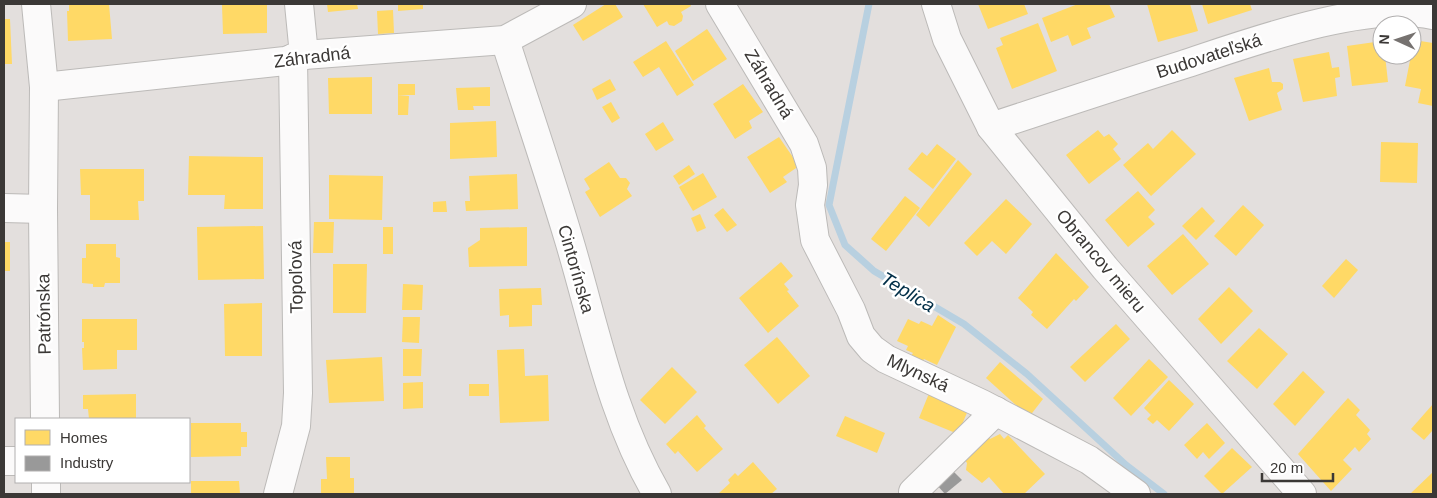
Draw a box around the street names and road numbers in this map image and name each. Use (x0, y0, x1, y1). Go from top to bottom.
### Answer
street label: Budovateľská (1154, 29, 1265, 82)
street label: Záhradná (273, 42, 352, 72)
street label: Záhradná (741, 46, 798, 123)
street label: Obrancov mieru (1052, 206, 1150, 316)
street label: Cintorínska (554, 222, 598, 316)
street label: Topoľová (285, 239, 307, 314)
street label: Patrónska (33, 272, 55, 355)
street label: Mlynská (884, 350, 953, 396)

